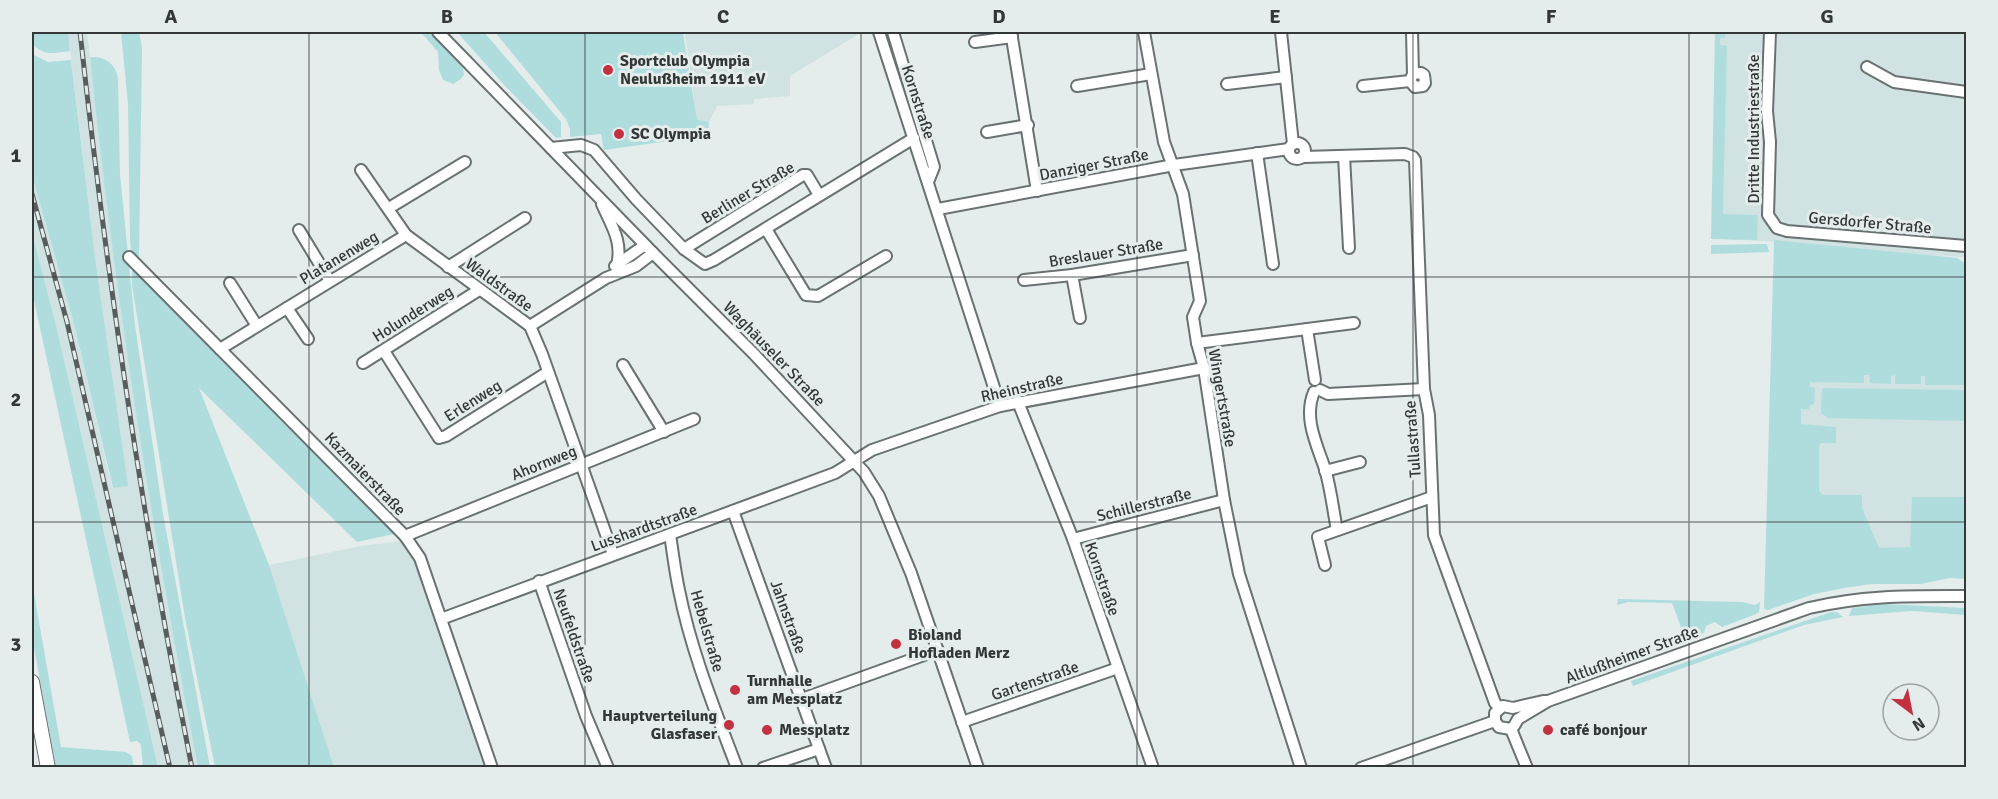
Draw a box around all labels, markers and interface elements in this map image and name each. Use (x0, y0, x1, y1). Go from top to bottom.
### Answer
text: A (165, 4, 178, 29)
text: B (441, 4, 453, 29)
text: C (717, 4, 729, 29)
text: D (992, 4, 1006, 29)
text: E (1269, 4, 1281, 29)
text: F (1546, 4, 1557, 29)
text: G (1820, 4, 1834, 29)
place label: Sportclub Olympia Neulußheim 1911 eV (620, 51, 766, 89)
street label: Dritte Industriestraße (1744, 54, 1764, 204)
street label: Kornstraße (897, 62, 939, 142)
marker: Sportclub Olympia Neulußheim 1911 eV (601, 63, 615, 77)
place label: SC Olympia (631, 124, 711, 144)
marker: SC Olympia (612, 127, 626, 141)
text: 1 (11, 143, 22, 168)
street label: Danziger Straße (1038, 145, 1150, 185)
street label: Berliner Straße (698, 157, 798, 229)
street label: Gersdorfer Straße (1808, 208, 1932, 238)
street label: Platanenweg (296, 227, 382, 289)
street label: Breslauer Straße (1047, 234, 1165, 272)
street label: Waldstraße (461, 254, 537, 316)
street label: Holunderweg (369, 281, 457, 347)
street label: Waghäuseler Straße (719, 297, 829, 411)
street label: Wingertstraße (1204, 347, 1240, 449)
street label: Rheinstraße (979, 369, 1065, 407)
street label: Erlenweg (441, 376, 505, 426)
text: 2 (11, 387, 21, 412)
street label: Tullastraße (1400, 400, 1426, 478)
street label: Kazmaierstraße (320, 428, 410, 520)
street label: Ahornweg (508, 441, 580, 485)
street label: Schillerstraße (1095, 484, 1193, 526)
street label: Lusshardtstraße (588, 499, 700, 557)
street label: Kornstraße (1080, 539, 1124, 619)
street label: Jahnstraße (765, 577, 811, 657)
street label: Neufeldstraße (549, 586, 599, 686)
street label: Hebelstraße (686, 588, 728, 674)
street label: Altlußheimer Straße (1563, 622, 1701, 688)
place label: Bioland Hofladen Merz (908, 625, 1010, 663)
text: 3 (11, 632, 21, 657)
marker: Bioland Hofladen Merz (889, 637, 903, 651)
street label: Gartenstraße (989, 657, 1081, 705)
place label: Turnhalle am Messplatz (747, 671, 842, 709)
north arrow (1881, 682, 1941, 742)
marker: Turnhalle am Messplatz (728, 683, 742, 697)
place label: Hauptverteilung Glasfaser (602, 706, 718, 744)
text: N (1908, 712, 1928, 735)
marker: Hauptverteilung Glasfaser (722, 718, 736, 732)
place label: Messplatz (779, 720, 850, 740)
place label: café bonjour (1560, 720, 1648, 740)
marker: Messplatz (760, 723, 774, 737)
marker: café bonjour (1541, 723, 1555, 737)

